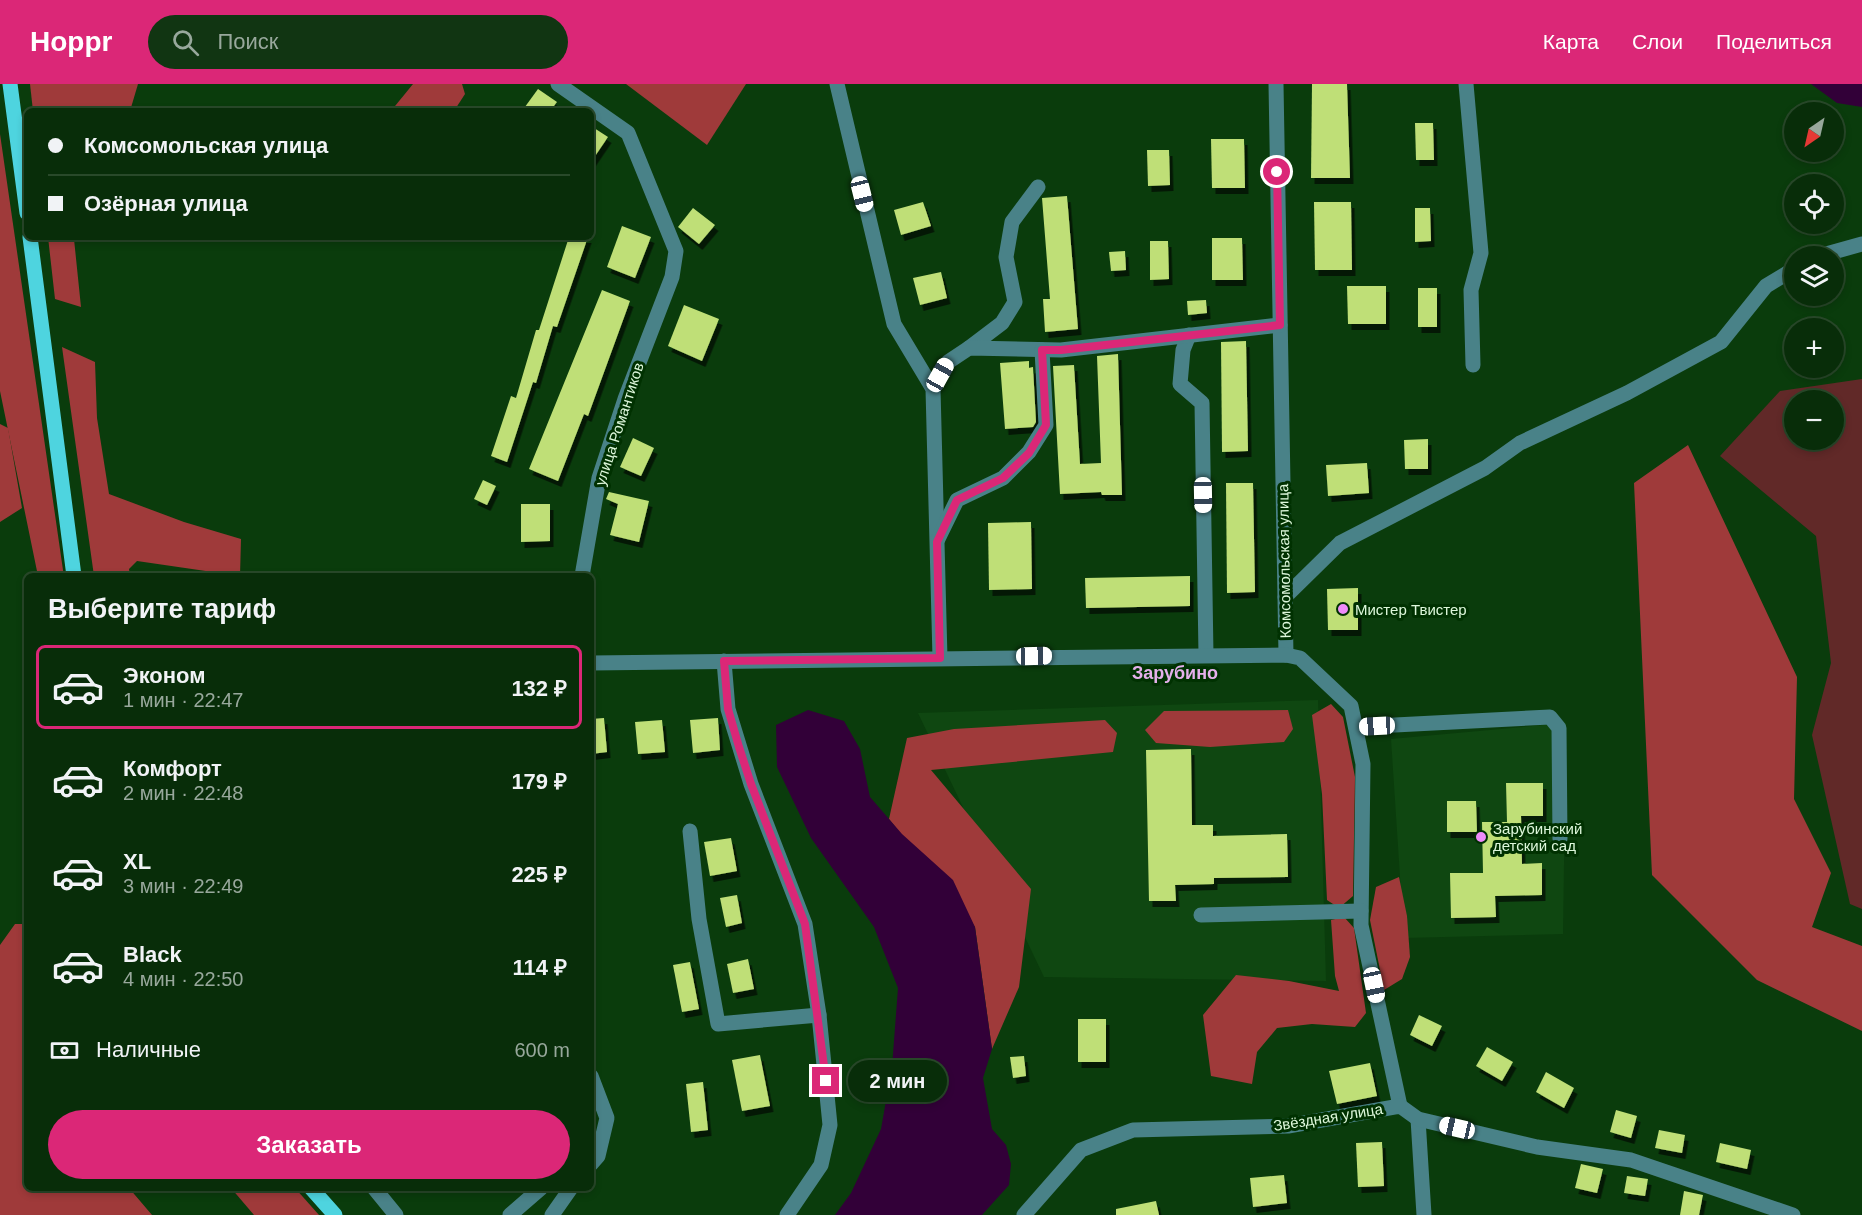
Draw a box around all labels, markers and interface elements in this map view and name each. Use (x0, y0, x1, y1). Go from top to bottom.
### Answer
search box (148, 15, 568, 69)
text: Hoppr (30, 26, 112, 57)
icon: search (169, 26, 202, 59)
text: Поиск (217, 29, 278, 54)
text: Карта (1543, 30, 1599, 53)
text: Слои (1632, 30, 1683, 53)
text: Поделиться (1716, 30, 1832, 53)
north arrow (1784, 102, 1844, 162)
map controls (1784, 102, 1844, 450)
text: Комсомольская улица (84, 133, 328, 158)
route start (1263, 158, 1290, 185)
car (849, 174, 875, 214)
button: locate (1784, 174, 1844, 234)
text: Озёрная улица (84, 191, 248, 216)
button: layers (1784, 246, 1844, 306)
button: + (1784, 318, 1844, 378)
car (923, 355, 957, 395)
street label: улица Романтиков (591, 360, 647, 488)
button: − (1784, 390, 1844, 450)
car (1194, 477, 1212, 513)
street label: Комсомольская улица (1274, 483, 1294, 638)
text: Выберите тариф (48, 594, 276, 624)
place label: Мистер Твистер (1355, 601, 1467, 618)
marker: Мистер Твистер (1336, 602, 1350, 616)
car (1016, 647, 1052, 665)
icon: car (51, 660, 105, 714)
text: Эконом (123, 663, 206, 688)
district label: Зарубино (1132, 663, 1218, 683)
text: 132 ₽ (511, 676, 567, 701)
text: 1 мин · 22:47 (123, 689, 243, 711)
car (1359, 716, 1395, 736)
icon: car (51, 753, 105, 807)
text: Комфорт (123, 756, 222, 781)
text: 179 ₽ (511, 769, 567, 794)
text: 2 мин · 22:48 (123, 782, 243, 804)
place label: Зарубинский детский сад (1493, 820, 1582, 854)
marker: Зарубинский детский сад (1474, 830, 1488, 844)
icon: car (51, 846, 105, 900)
text: XL (123, 849, 151, 874)
text: 225 ₽ (511, 862, 567, 887)
text: 3 мин · 22:49 (123, 875, 243, 897)
icon: car (51, 939, 105, 993)
text: Black (123, 942, 182, 967)
text: 114 ₽ (513, 955, 567, 980)
car (1361, 966, 1387, 1004)
text: 4 мин · 22:50 (123, 968, 243, 990)
icon: cash (48, 1034, 81, 1067)
text: Наличные (96, 1037, 201, 1062)
text: 600 m (514, 1039, 570, 1061)
callout: 2 мин (847, 1060, 946, 1102)
route end (812, 1067, 839, 1094)
text: 2 мин (870, 1070, 925, 1092)
street label: Звёздная улица (1272, 1100, 1385, 1134)
button: Заказать (48, 1110, 570, 1179)
car (1437, 1115, 1477, 1141)

